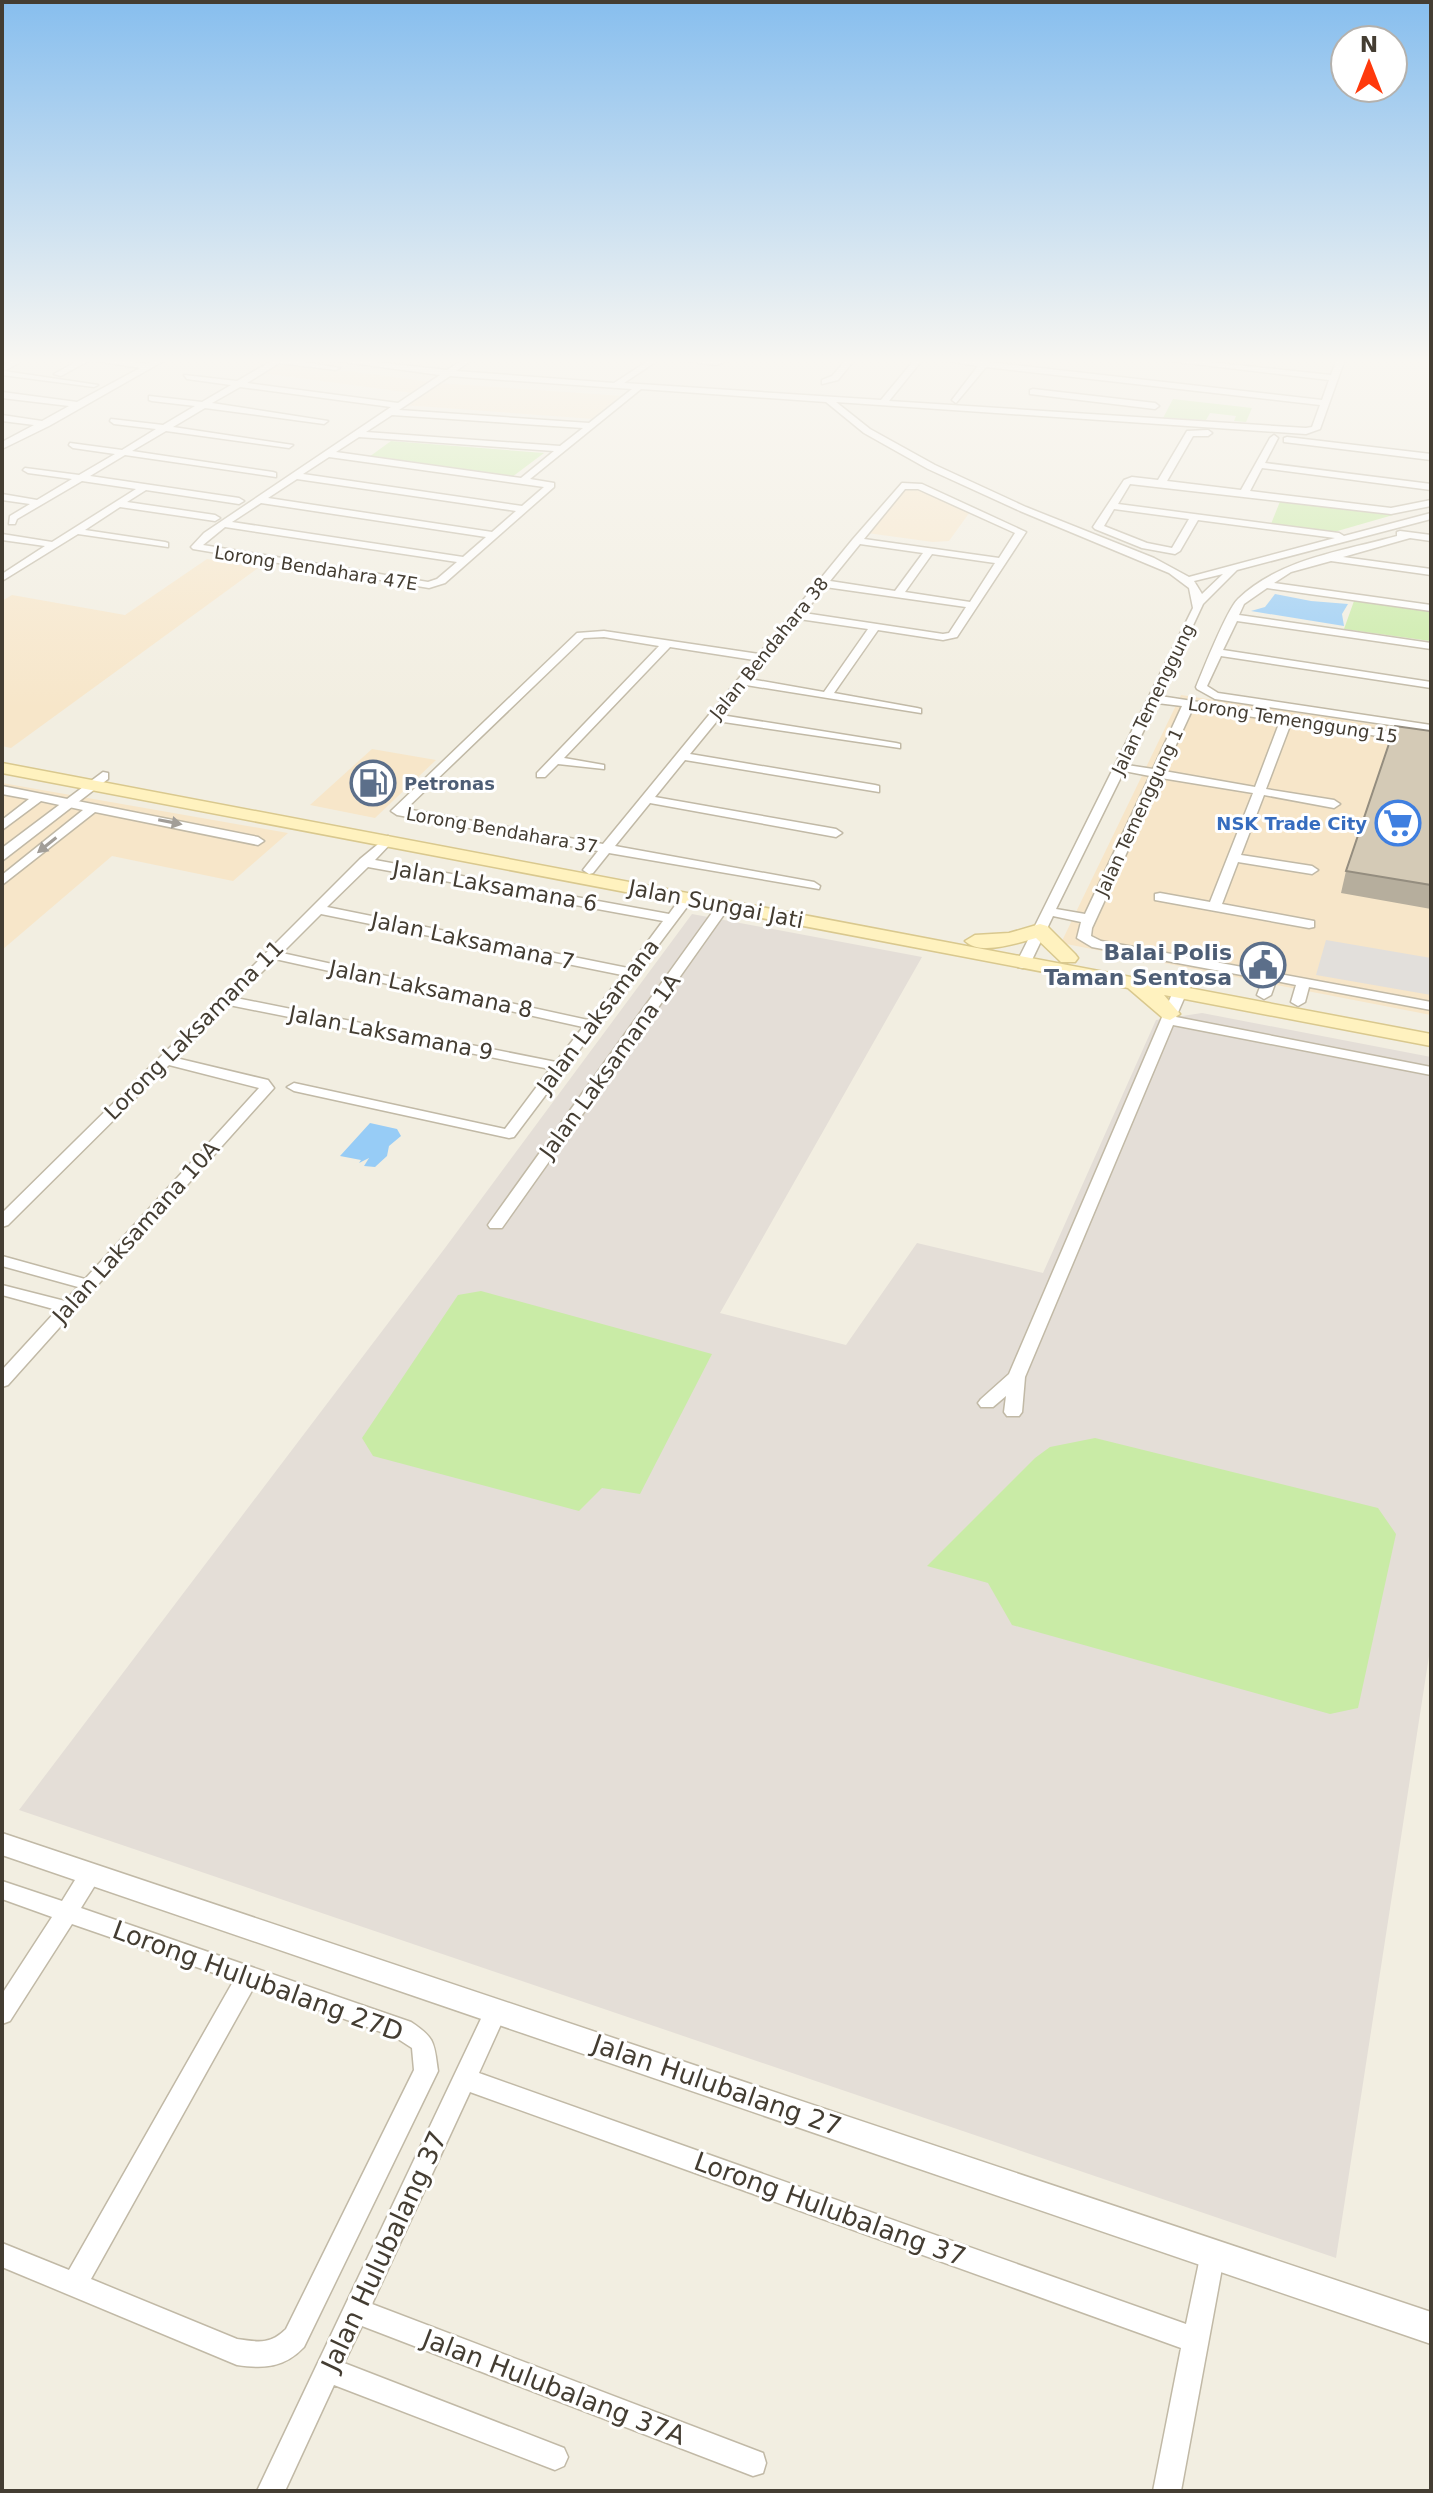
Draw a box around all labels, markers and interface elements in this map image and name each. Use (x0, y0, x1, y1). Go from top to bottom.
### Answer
north arrow (1329, 24, 1409, 104)
text: N (1360, 32, 1378, 57)
street label: Lorong Bendahara 47E (213, 542, 419, 594)
street label: Jalan Bendahara 38 (705, 573, 833, 724)
street label: Jalan Temenggung (1107, 620, 1199, 779)
street label: Lorong Temenggung 15 (1187, 693, 1399, 747)
street label: Jalan Temenggung 1 (1090, 725, 1187, 900)
fuel station icon: Petronas (349, 759, 397, 807)
place label: Petronas (404, 773, 495, 794)
supermarket icon: NSK Trade City (1374, 799, 1422, 847)
street label: Lorong Bendahara 37 (405, 803, 599, 857)
place label: NSK Trade City (1216, 813, 1367, 834)
one-way arrow (157, 817, 182, 829)
one-way arrow (37, 836, 58, 853)
street label: Jalan Laksamana 6 (389, 855, 599, 916)
street label: Jalan Sungai Jati (624, 874, 806, 933)
street label: Jalan Laksamana 7 (367, 907, 577, 975)
street label: Jalan Laksamana (531, 934, 664, 1099)
street label: Lorong Laksamana 11 (99, 935, 289, 1125)
place label: Balai Polis Taman Sentosa (1044, 940, 1232, 990)
public building icon: Balai Polis Taman Sentosa (1239, 941, 1287, 989)
street label: Jalan Laksamana 8 (325, 955, 535, 1023)
street label: Jalan Laksamana 1A (533, 969, 685, 1165)
street label: Jalan Laksamana 9 (285, 1001, 495, 1065)
street label: Jalan Laksamana 10A (46, 1136, 224, 1330)
street label: Lorong Hulubalang 27D (109, 1914, 407, 2048)
street label: Jalan Hulubalang 27 (587, 2028, 845, 2142)
street label: Jalan Hulubalang 37 (314, 2126, 453, 2377)
street label: Lorong Hulubalang 37 (690, 2146, 970, 2272)
street label: Jalan Hulubalang 37A (417, 2322, 690, 2451)

